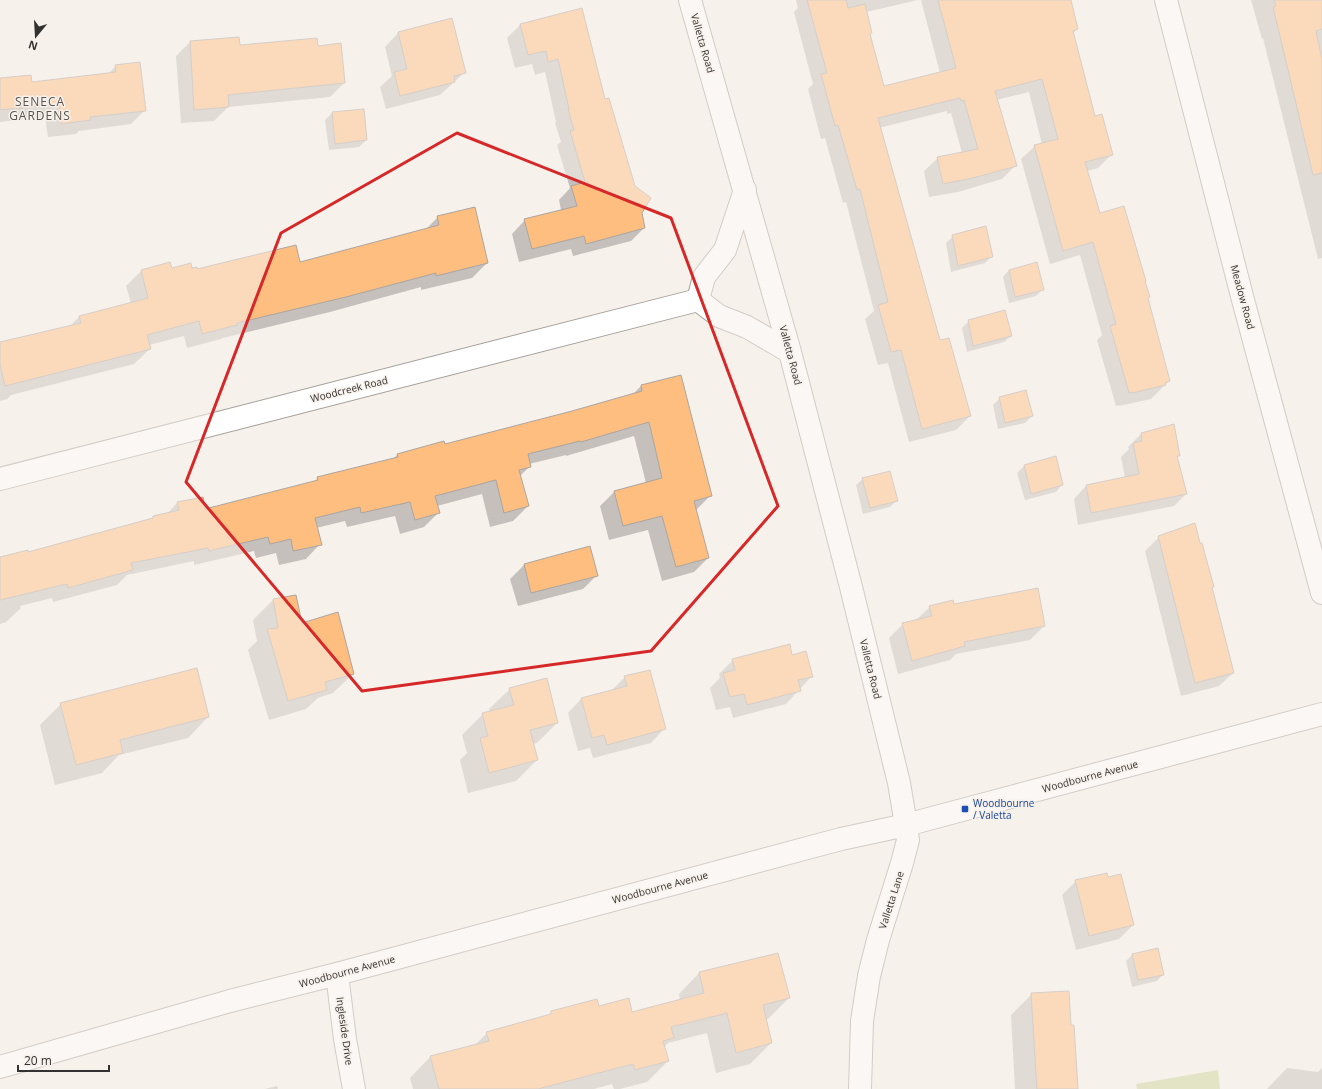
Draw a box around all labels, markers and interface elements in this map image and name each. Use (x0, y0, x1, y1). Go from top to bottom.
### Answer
street label: Valletta Road (688, 12, 718, 74)
north arrow (16, 16, 56, 56)
text: N (26, 37, 39, 55)
district label: SENECA GARDENS (9, 93, 71, 124)
street label: Meadow Road (1228, 263, 1258, 331)
street label: Valletta Road (776, 324, 806, 386)
street label: Woodcreek Road (309, 373, 389, 405)
street label: Valletta Road (857, 638, 885, 700)
street label: Woodbourne Avenue (1040, 756, 1140, 796)
place label: Woodbourne / Valetta (973, 796, 1035, 822)
marker: Woodbourne / Valetta (960, 804, 970, 814)
street label: Woodbourne Avenue (610, 867, 710, 907)
street label: Valletta Lane (875, 869, 907, 931)
street label: Woodbourne Avenue (297, 951, 397, 991)
street label: Ingleside Drive (333, 996, 357, 1066)
scale bar (18, 1047, 109, 1073)
text: 20 m (24, 1052, 52, 1069)

